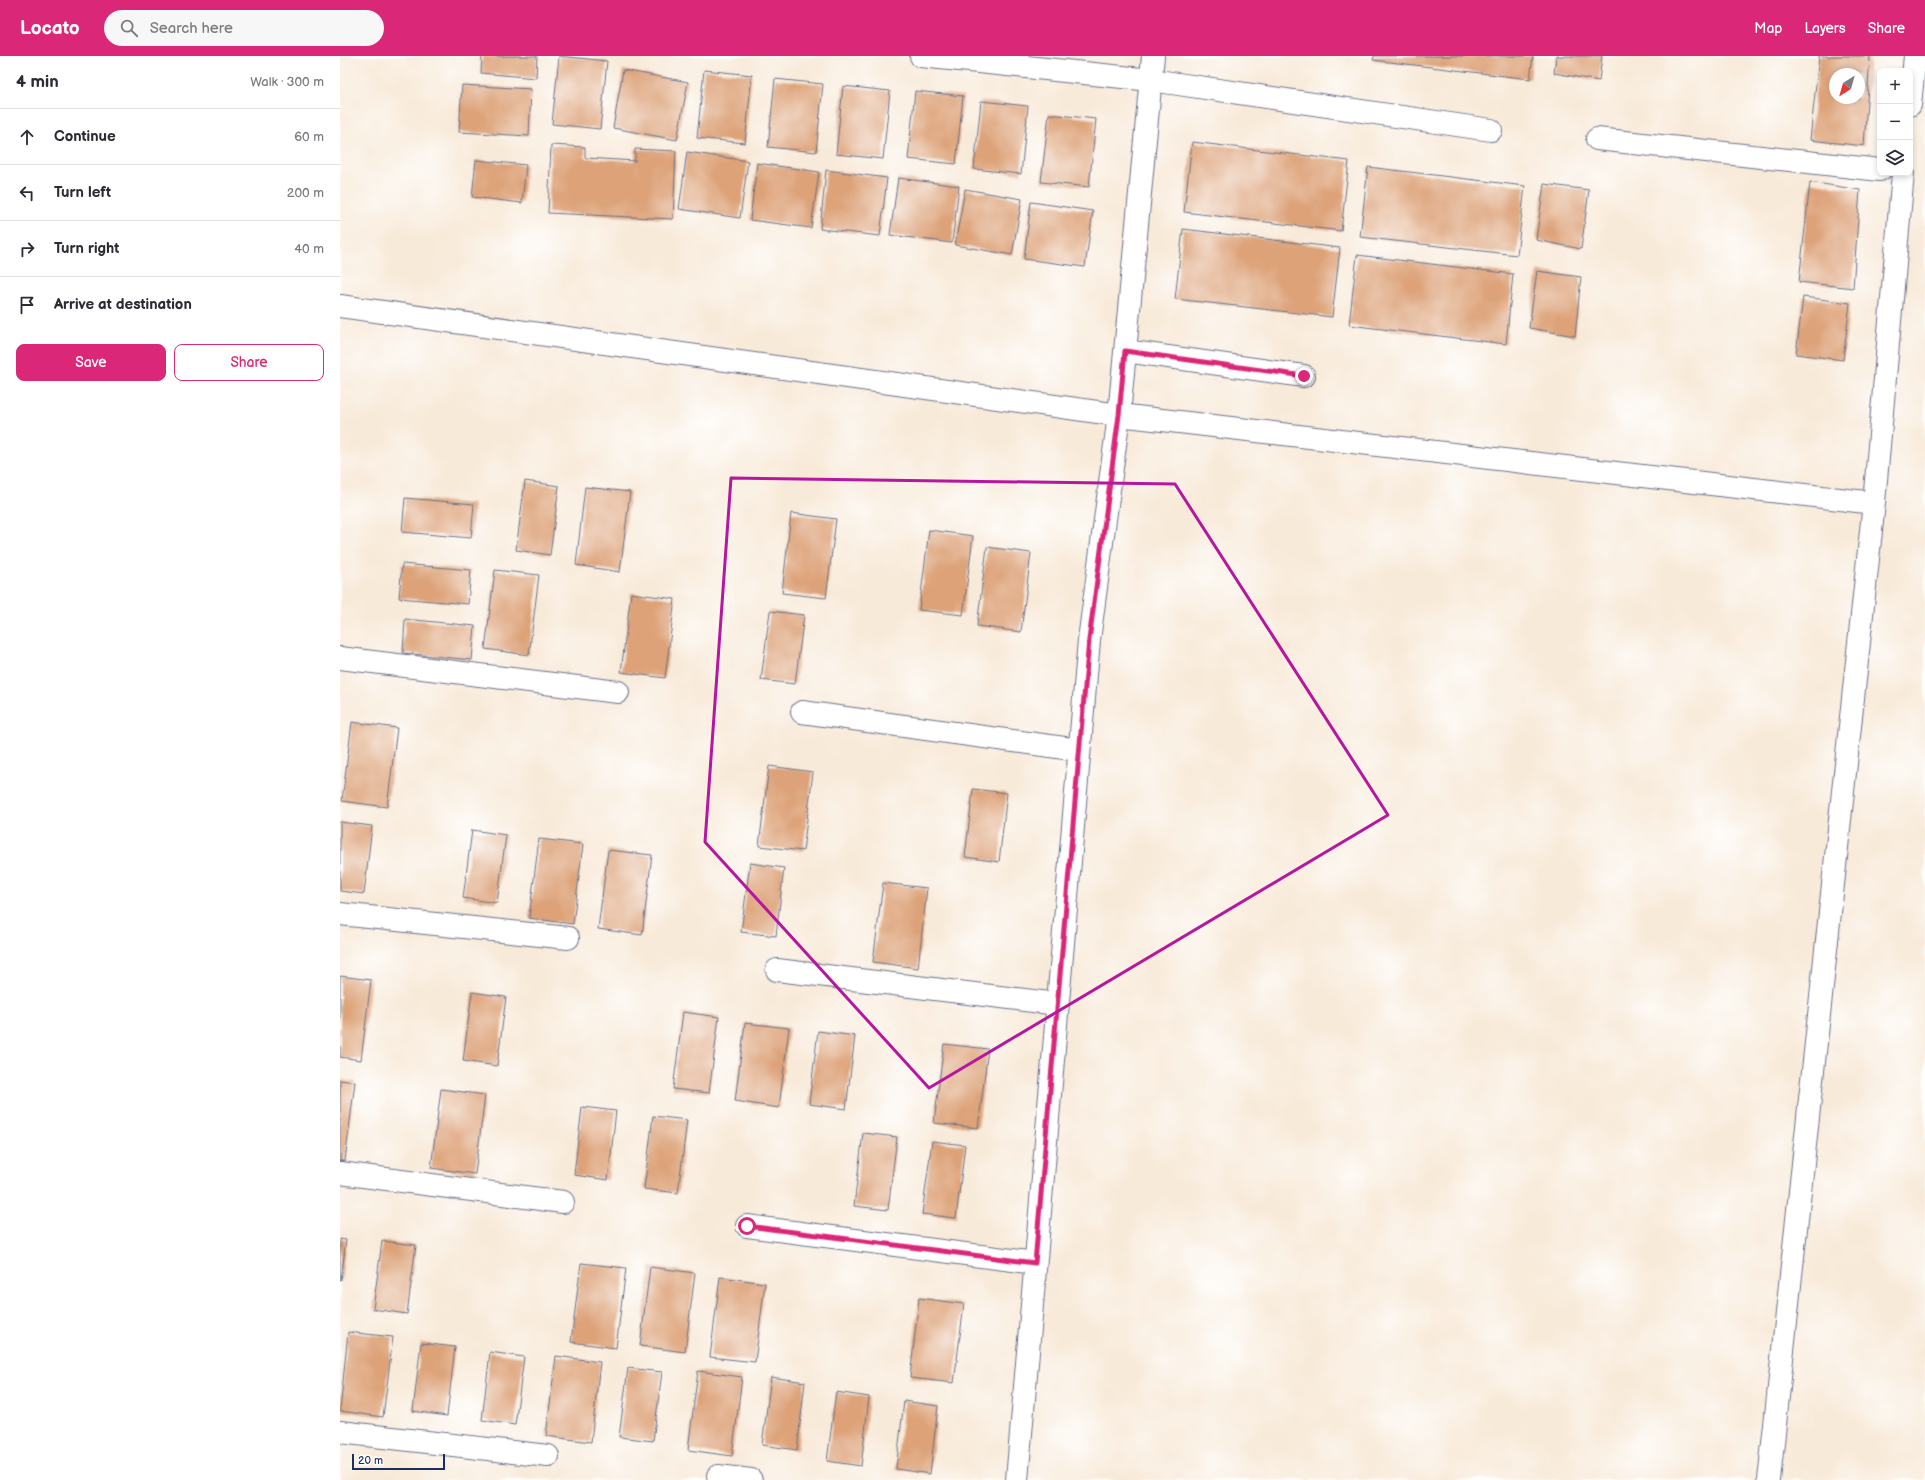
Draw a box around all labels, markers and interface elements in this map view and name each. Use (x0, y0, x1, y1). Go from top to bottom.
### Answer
search box (104, 10, 384, 46)
text: Locato (20, 17, 80, 40)
icon: search (118, 17, 140, 39)
text: Search here (150, 19, 233, 38)
text: Map (1754, 20, 1782, 37)
text: Layers (1804, 20, 1846, 37)
text: Share (1868, 20, 1905, 37)
north arrow (1829, 68, 1865, 104)
map controls (1877, 68, 1913, 176)
button: + (1877, 68, 1913, 104)
text: 4 min (16, 72, 59, 92)
text: Walk · 300 m (250, 74, 324, 90)
button: − (1877, 104, 1913, 140)
icon: ahead (16, 126, 38, 148)
text: Continue (54, 127, 116, 146)
text: 60 m (294, 129, 324, 145)
button: layers (1877, 140, 1913, 176)
icon: left (16, 182, 38, 204)
text: Turn left (54, 183, 111, 202)
text: 200 m (287, 185, 324, 201)
icon: right (16, 238, 38, 260)
text: Turn right (54, 239, 119, 258)
text: 40 m (294, 241, 324, 257)
icon: arrive (16, 294, 38, 316)
text: Arrive at destination (54, 295, 192, 314)
button: Save (16, 344, 166, 381)
button: Share (174, 344, 324, 381)
route end (1295, 367, 1313, 385)
route start (738, 1217, 756, 1235)
scale bar (352, 1452, 445, 1471)
text: 20 m (358, 1454, 383, 1467)

